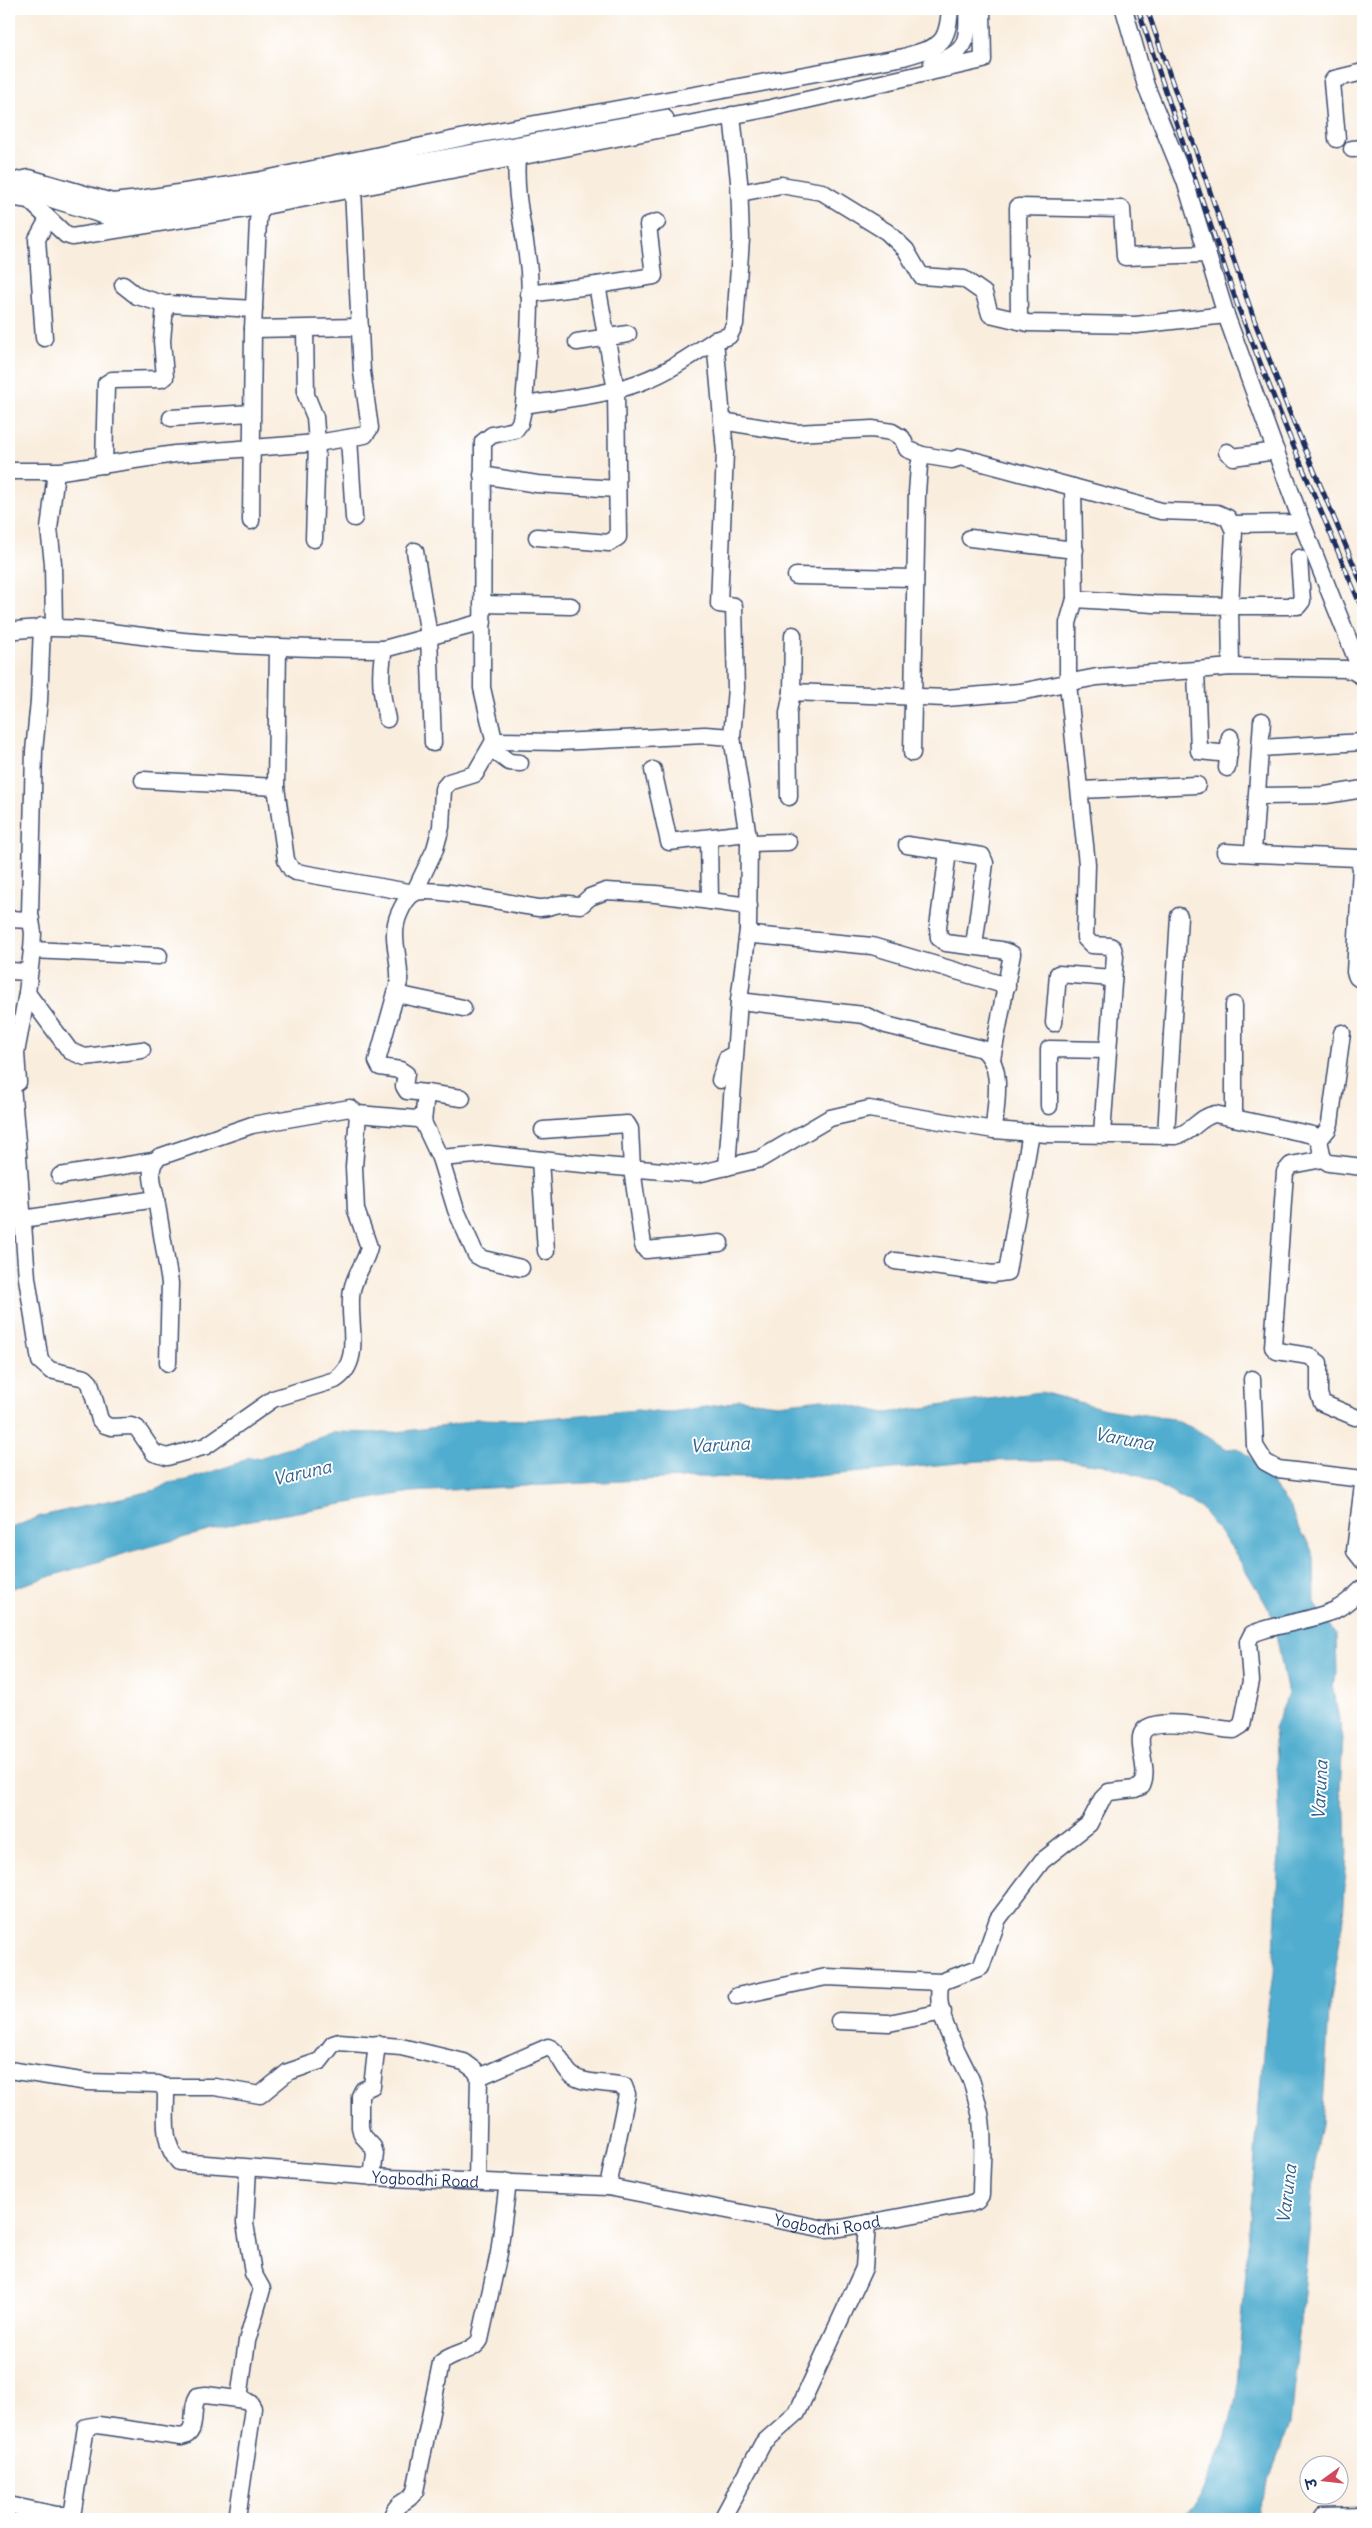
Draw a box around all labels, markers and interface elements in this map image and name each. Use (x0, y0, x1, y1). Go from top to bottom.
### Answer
water label: Varuna (1093, 1422, 1157, 1455)
water label: Varuna (690, 1431, 752, 1458)
water label: Varuna (270, 1454, 335, 1490)
water label: Varuna (1306, 1758, 1333, 1820)
water label: Varuna (1271, 2161, 1302, 2225)
street label: Yogbodhi Road (371, 2167, 479, 2192)
street label: Yogbodhi Road (773, 2209, 882, 2239)
north arrow (1300, 2456, 1350, 2506)
text: उ (1301, 2475, 1322, 2492)

